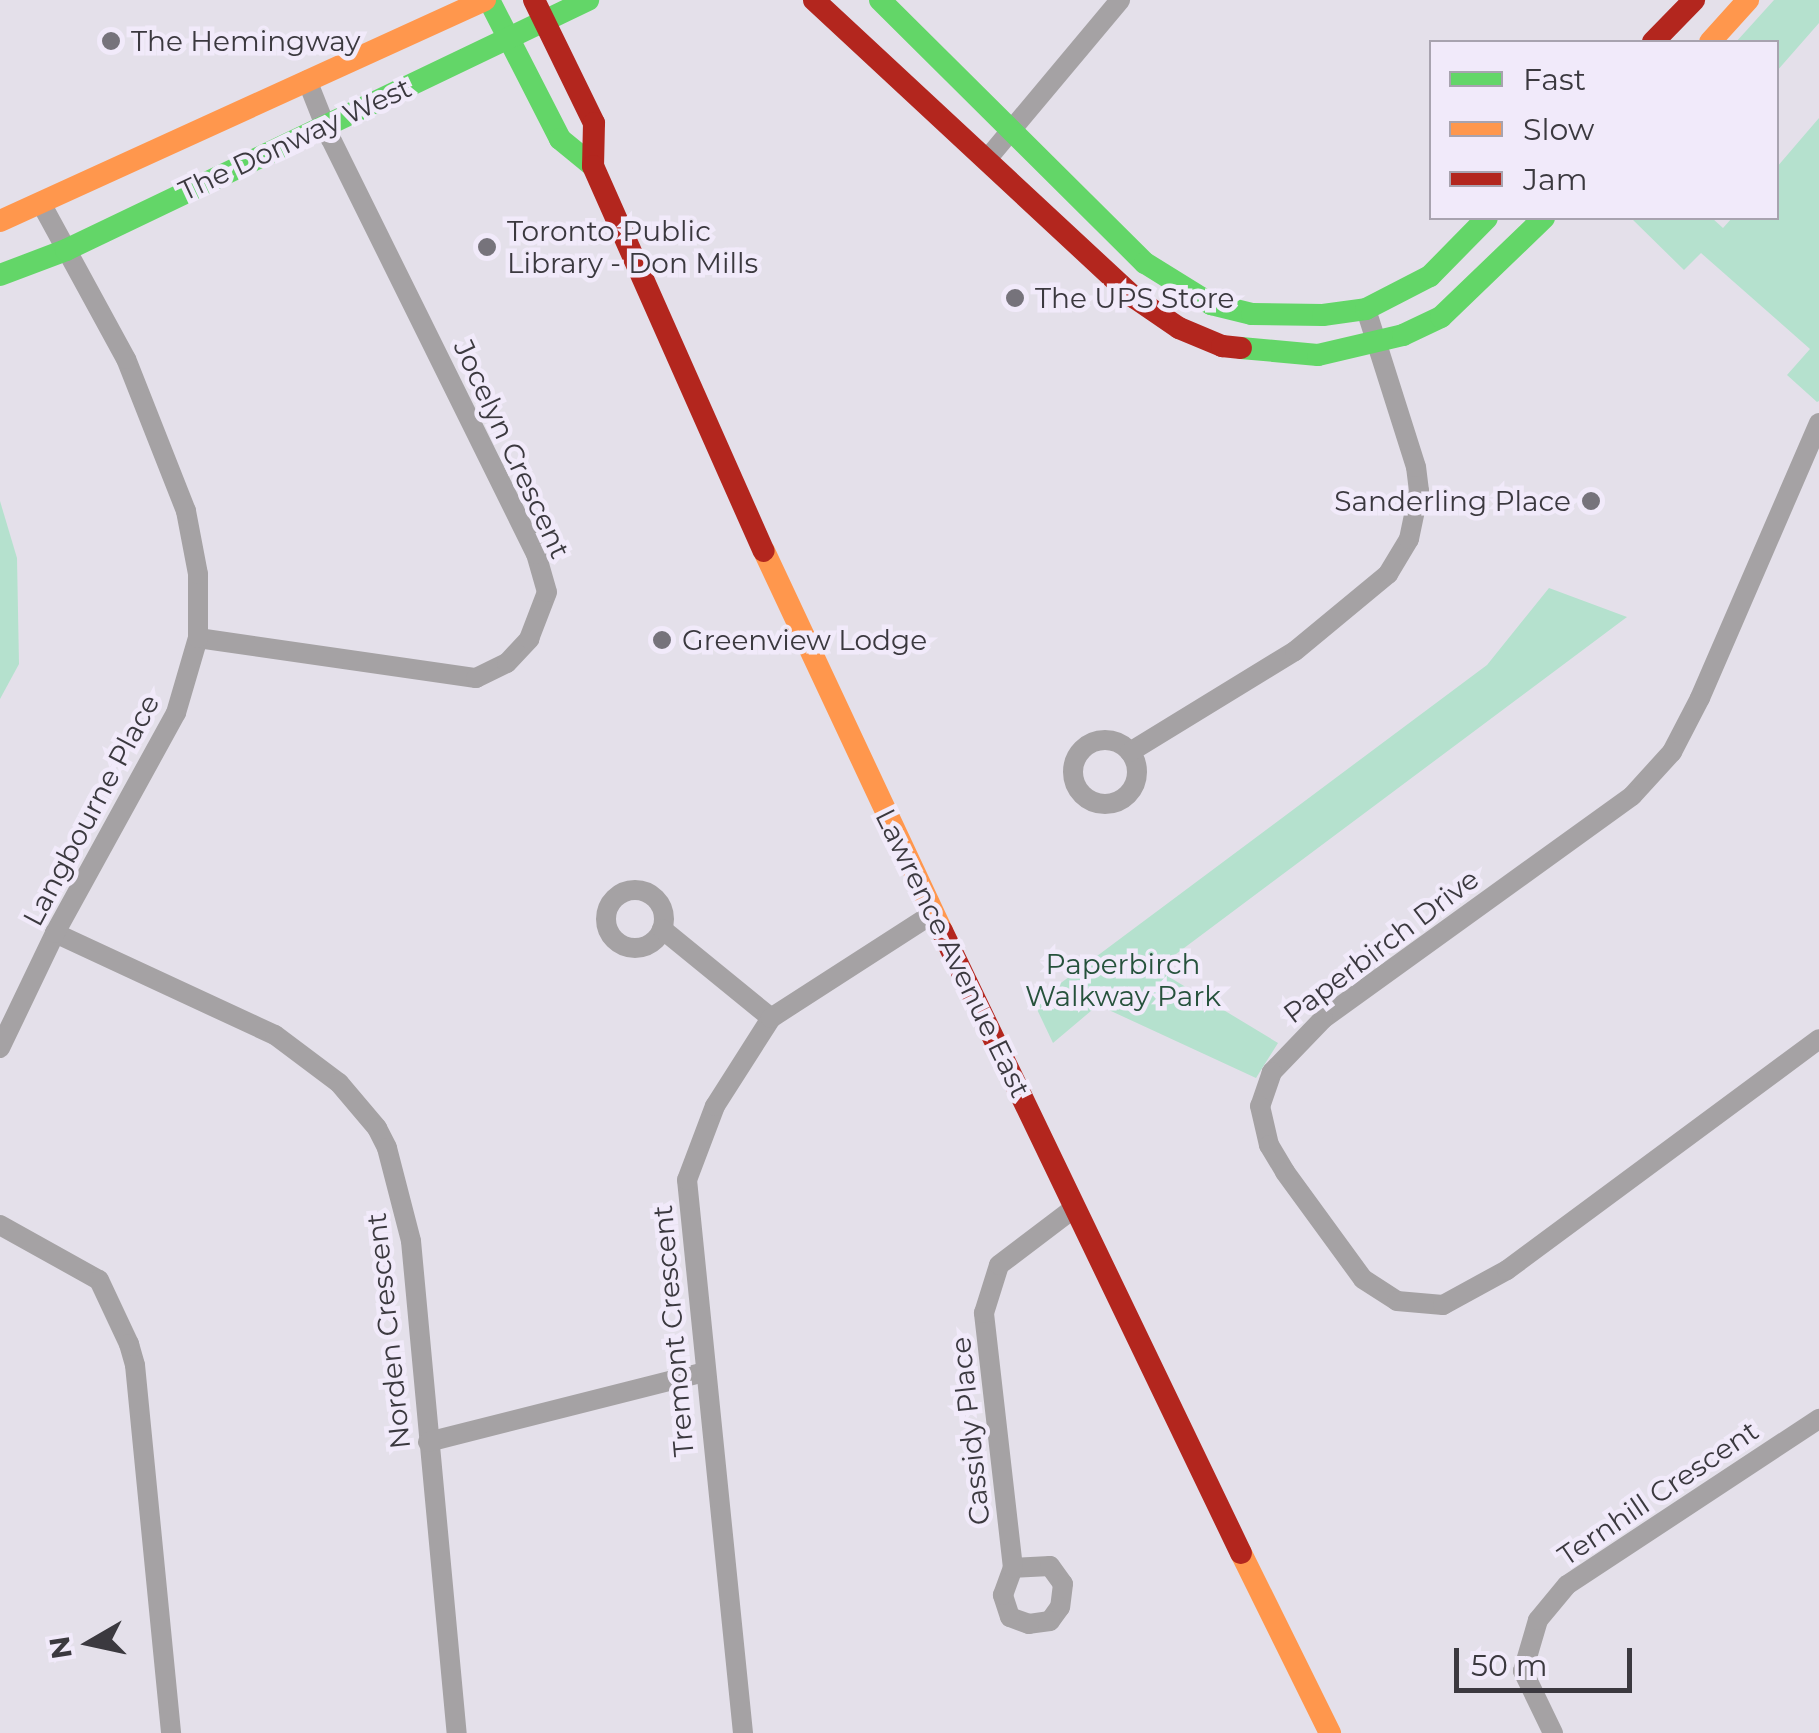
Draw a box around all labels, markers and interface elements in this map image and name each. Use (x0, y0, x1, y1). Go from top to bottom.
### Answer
place label: The Hemingway (131, 24, 360, 58)
marker: The Hemingway (100, 30, 122, 52)
legend (1429, 40, 1779, 220)
text: Fast (1523, 61, 1586, 98)
street label: The Donway West (173, 70, 417, 208)
text: Slow (1523, 111, 1594, 148)
text: Jam (1523, 161, 1588, 198)
place label: Toronto Public Library - Don Mills (507, 214, 758, 280)
marker: Toronto Public Library - Don Mills (476, 236, 498, 258)
place label: The UPS Store (1035, 281, 1234, 315)
marker: The UPS Store (1004, 287, 1026, 309)
street label: Jocelyn Crescent (447, 335, 577, 563)
place label: Sanderling Place (1334, 484, 1571, 518)
marker: Sanderling Place (1580, 490, 1602, 512)
place label: Greenview Lodge (682, 623, 927, 657)
marker: Greenview Lodge (651, 629, 673, 651)
street label: Langbourne Place (16, 689, 166, 931)
street label: Lawrence Avenue East (868, 803, 1038, 1103)
street label: Paperbirch Drive (1277, 862, 1485, 1030)
park label: Paperbirch Walkway Park (1025, 947, 1221, 1013)
street label: Tremont Crescent (645, 1204, 701, 1458)
street label: Norden Crescent (359, 1211, 417, 1451)
street label: Cassidy Place (943, 1335, 997, 1527)
street label: Ternhill Crescent (1551, 1414, 1765, 1572)
north arrow (40, 1593, 140, 1693)
scale bar (1459, 1628, 1636, 1690)
text: N (42, 1634, 79, 1662)
text: 50 m (1471, 1647, 1548, 1684)

